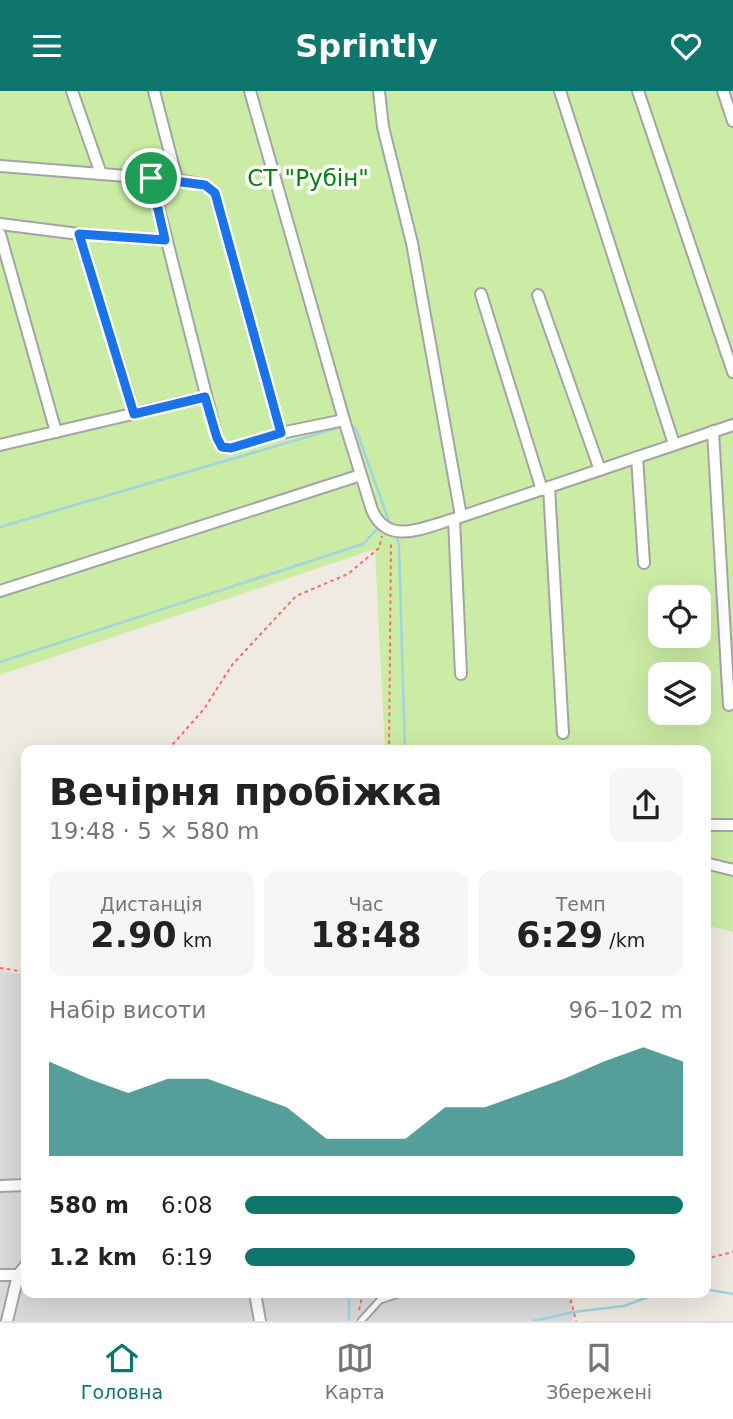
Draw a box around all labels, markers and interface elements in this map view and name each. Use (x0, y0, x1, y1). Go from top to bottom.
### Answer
icon: menu (28, 27, 66, 65)
text: Sprintly (295, 27, 438, 65)
icon: heart (667, 27, 705, 65)
pin (121, 148, 181, 208)
icon: arrive (132, 159, 170, 197)
park label: СТ "Рубін" (247, 165, 369, 191)
map controls (648, 585, 711, 725)
button: locate (648, 585, 711, 648)
button: layers (648, 662, 711, 725)
button: share (609, 768, 683, 842)
text: Вечірня пробіжка (49, 770, 442, 814)
text: 19:48 · 5 × 580 m (49, 818, 259, 844)
text: Дистанція (100, 893, 203, 915)
text: Час (348, 893, 384, 915)
text: Темп (556, 893, 606, 915)
text: 2.90 (90, 915, 177, 955)
text: 18:48 (310, 915, 422, 955)
text: 6:29 (516, 915, 603, 955)
text: km (177, 929, 212, 951)
text: /km (603, 929, 645, 951)
text: Набір висоти (49, 997, 206, 1023)
text: 96–102 m (569, 997, 683, 1023)
text: 580 m (49, 1192, 129, 1218)
text: 6:08 (161, 1192, 213, 1218)
text: 1.2 km (49, 1244, 137, 1270)
text: 6:19 (161, 1244, 213, 1270)
tab: Головна (81, 1339, 163, 1403)
tab: Карта (325, 1339, 385, 1403)
tab: Збережені (546, 1339, 652, 1403)

